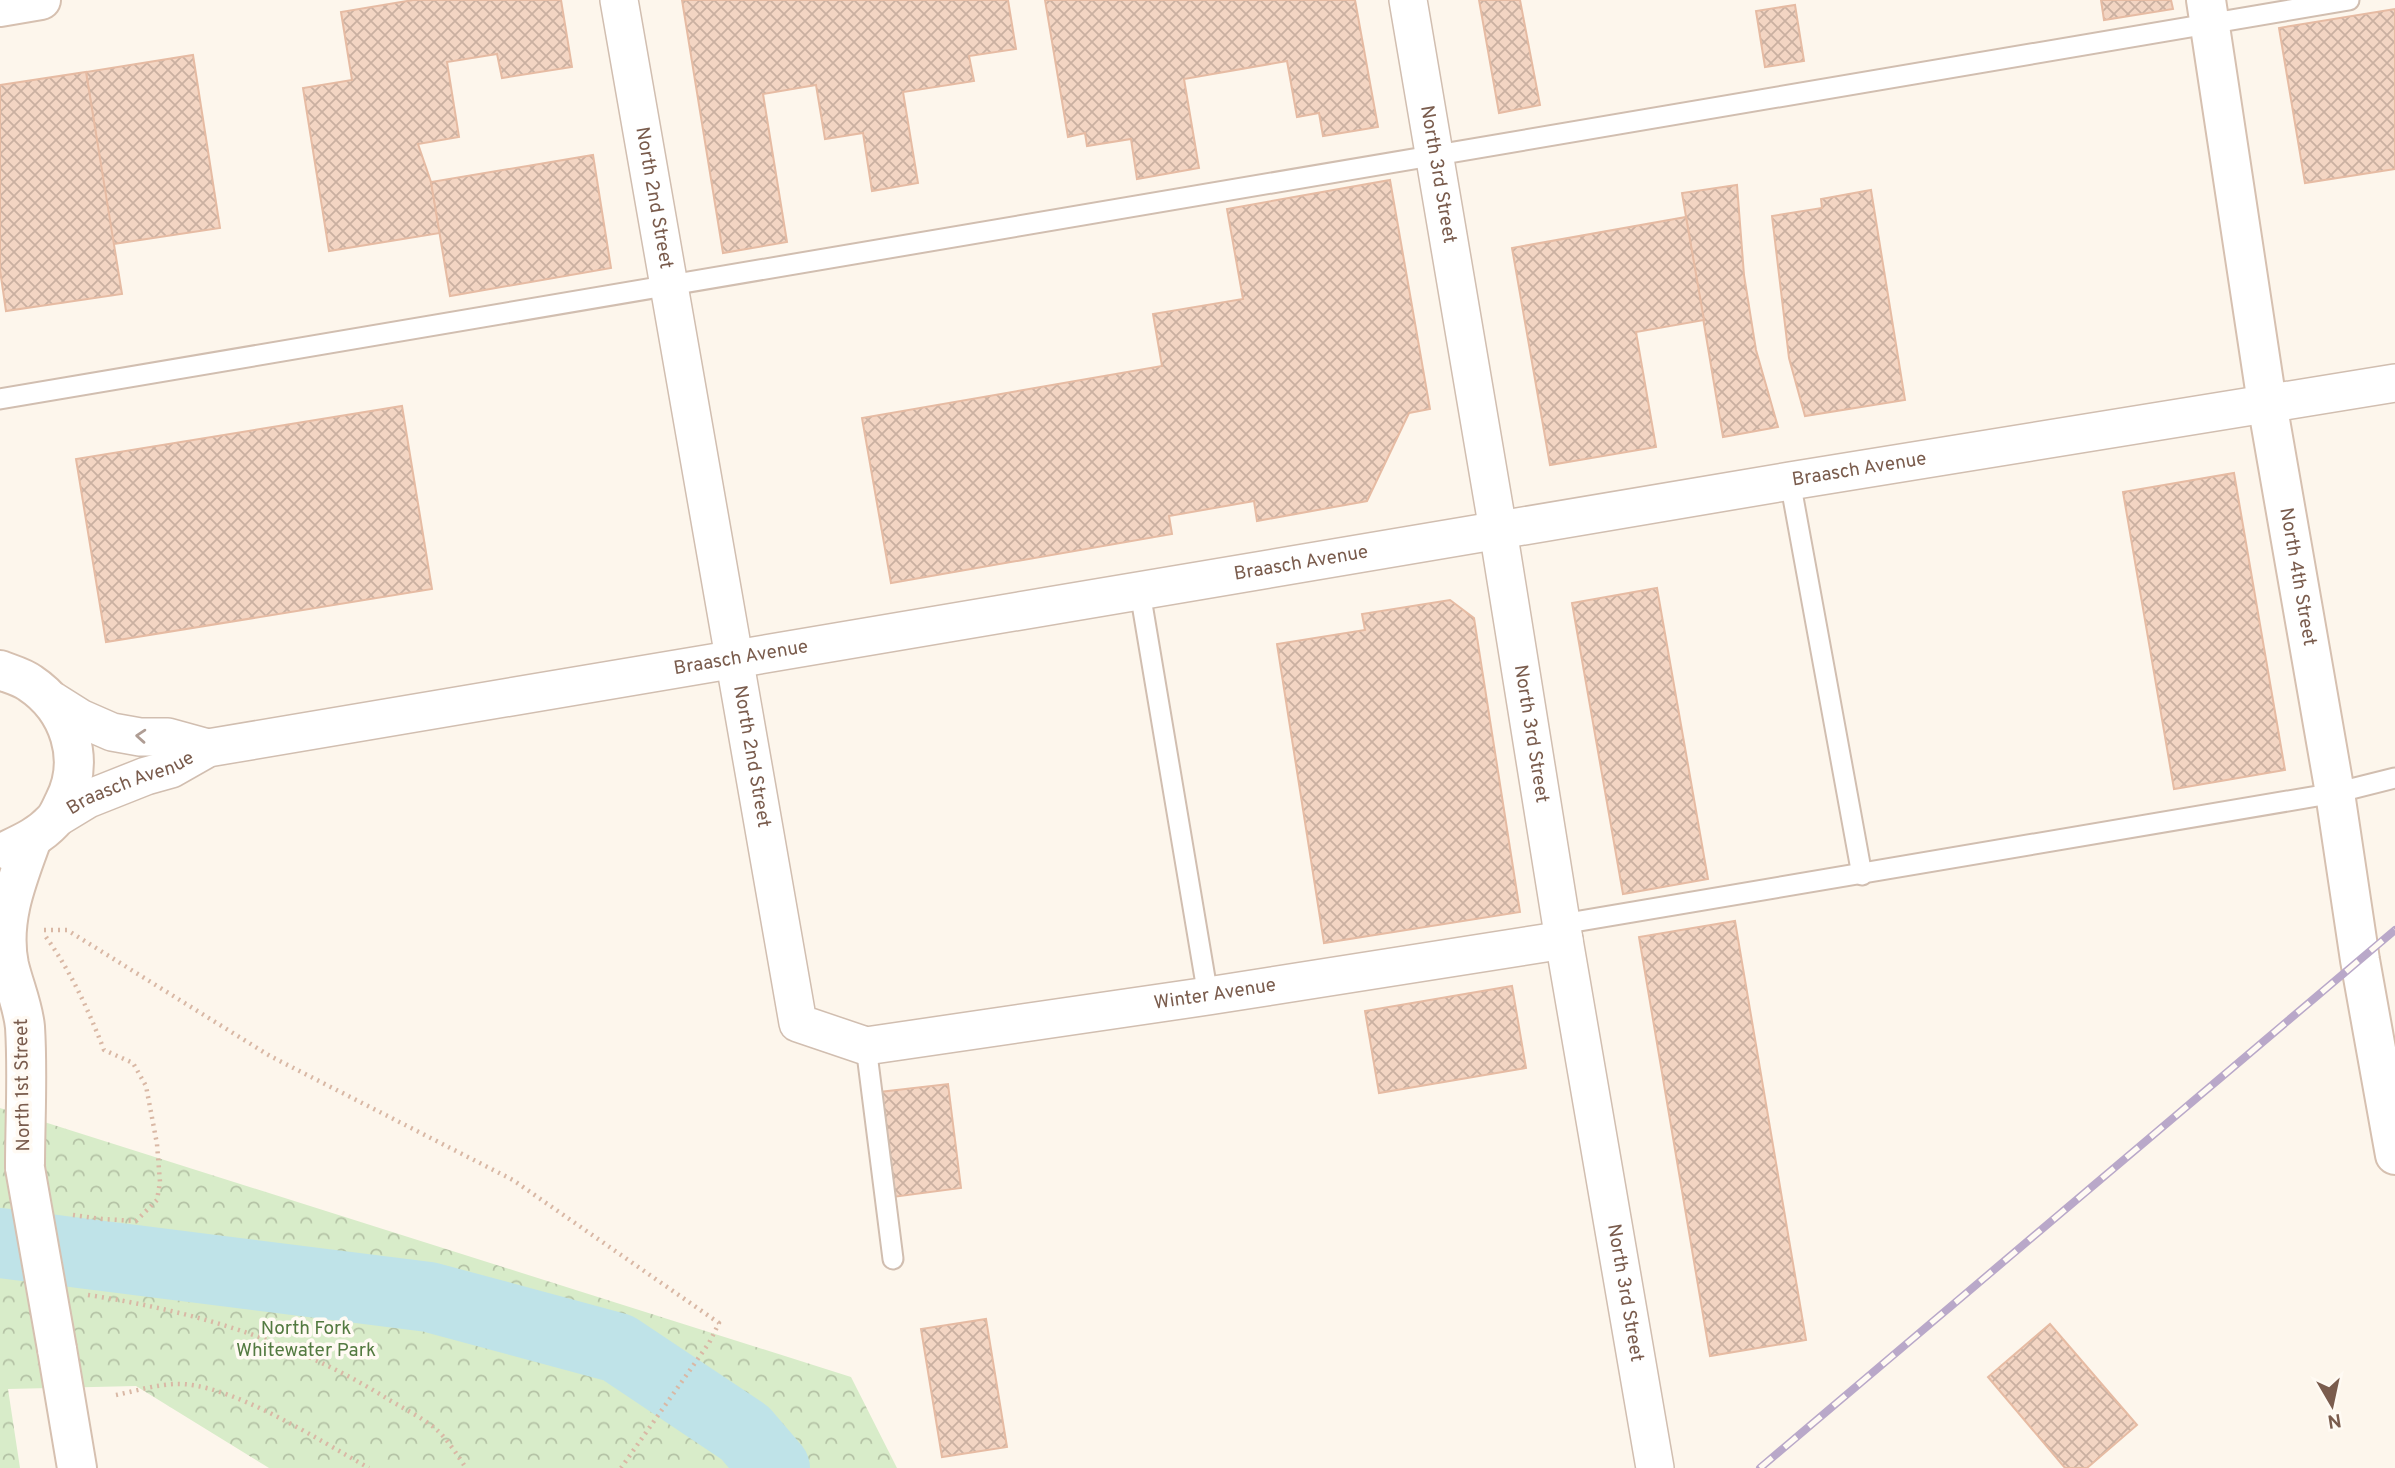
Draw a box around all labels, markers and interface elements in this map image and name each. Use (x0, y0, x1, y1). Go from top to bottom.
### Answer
street label: North 3rd Street (1414, 104, 1461, 245)
street label: North 2nd Street (629, 125, 678, 271)
street label: Braasch Avenue (1790, 447, 1928, 492)
street label: North 4th Street (2273, 506, 2321, 648)
street label: Braasch Avenue (1232, 540, 1370, 587)
street label: Braasch Avenue (672, 635, 810, 681)
street label: North 3rd Street (1508, 663, 1554, 805)
street label: North 2nd Street (727, 684, 776, 829)
one-way arrow (135, 729, 146, 744)
street label: Braasch Avenue (63, 746, 199, 821)
street label: Winter Avenue (1152, 973, 1278, 1016)
street label: North 1st Street (10, 1018, 36, 1152)
street label: North 3rd Street (1601, 1222, 1649, 1364)
park label: North Fork Whitewater Park (236, 1317, 376, 1363)
north arrow (2297, 1370, 2367, 1440)
text: N (2326, 1407, 2343, 1433)

